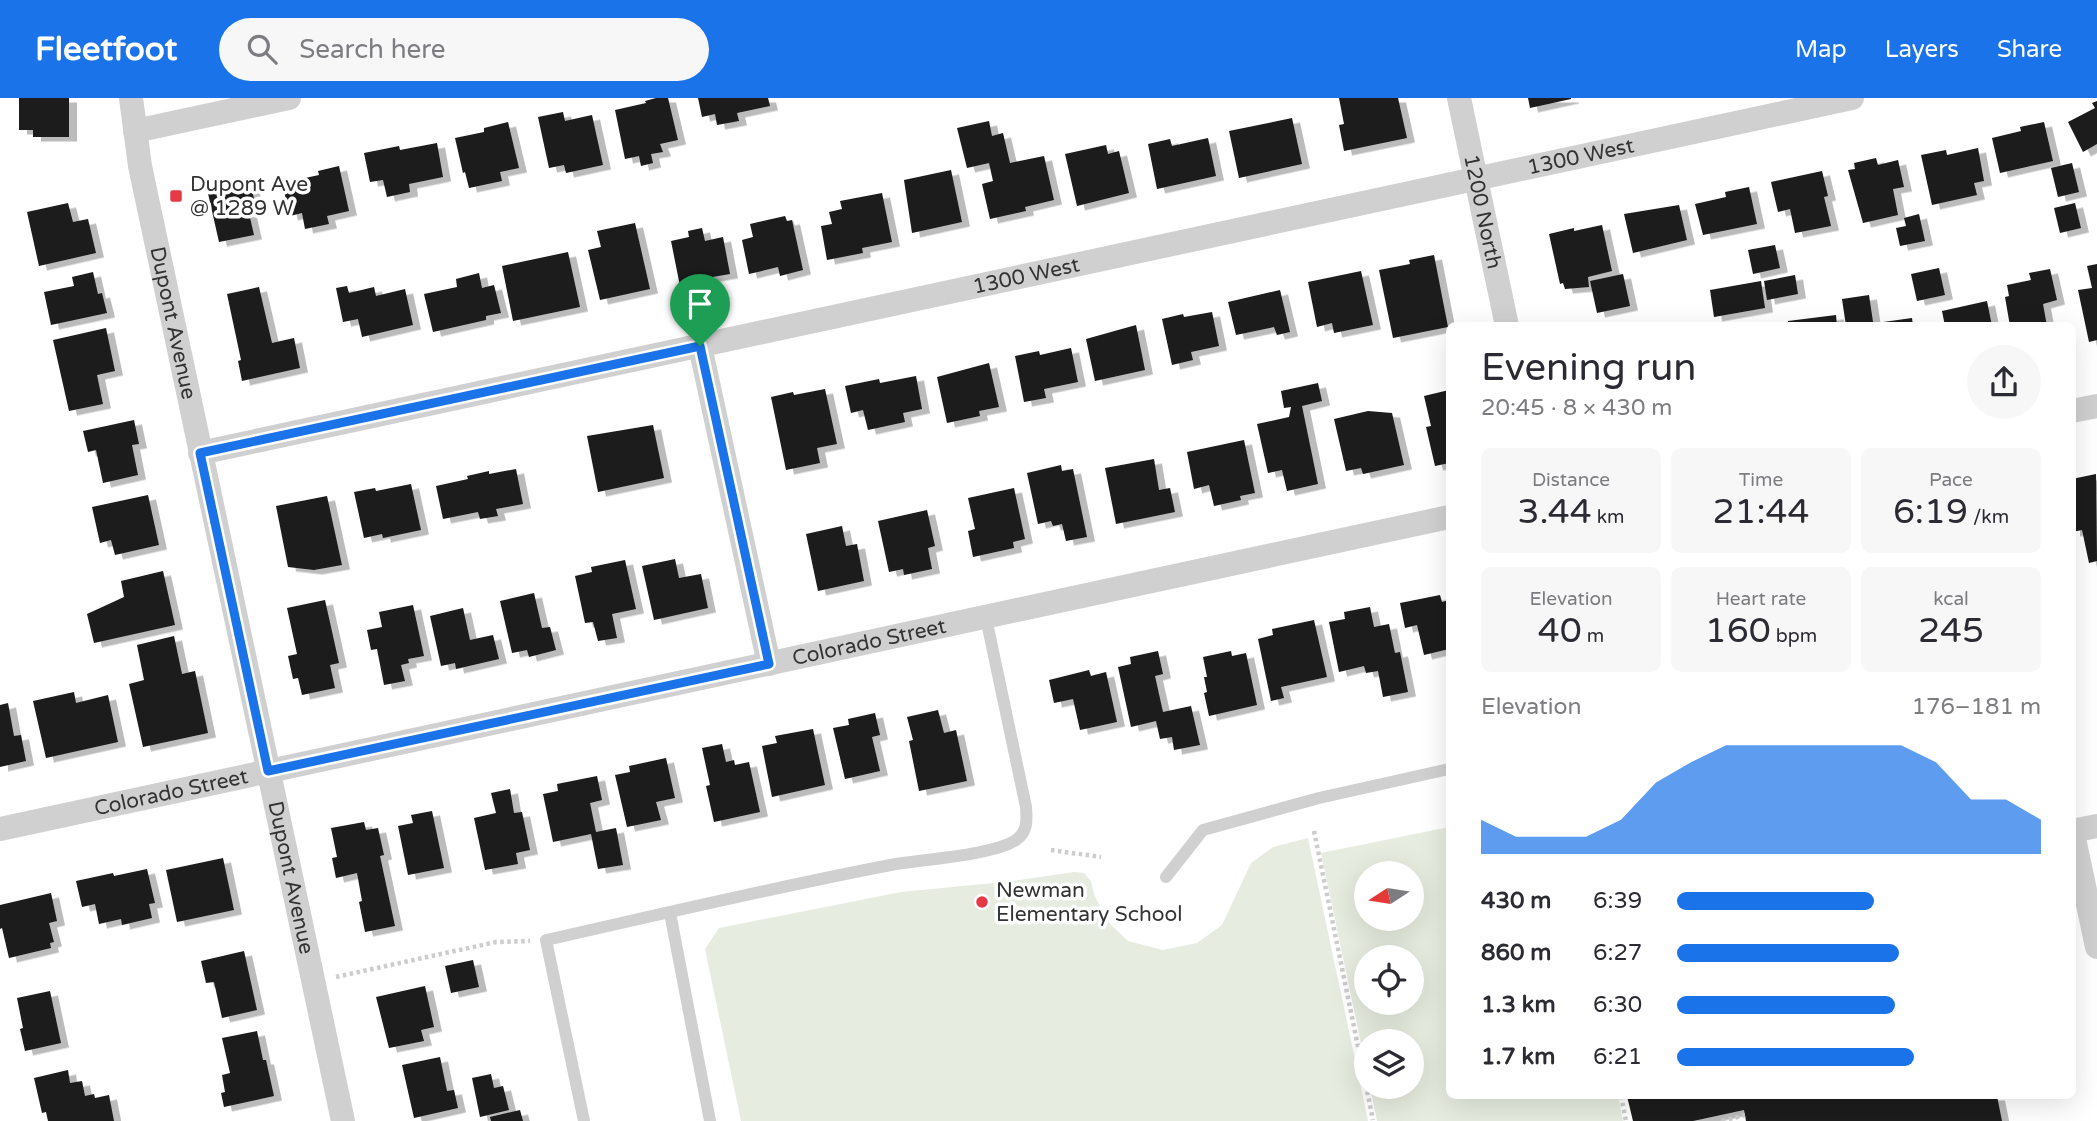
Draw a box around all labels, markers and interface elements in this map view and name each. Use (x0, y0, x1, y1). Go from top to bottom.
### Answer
search box (219, 18, 709, 81)
text: Fleetfoot (35, 30, 177, 69)
icon: search (243, 30, 281, 68)
text: Search here (299, 34, 445, 65)
text: Map (1795, 35, 1847, 64)
text: Layers (1885, 35, 1959, 64)
text: Share (1997, 35, 2062, 64)
street label: 1300 West (1525, 133, 1636, 180)
street label: 1200 North (1458, 152, 1507, 271)
place label: Dupont Ave @ 1289 W (190, 172, 308, 221)
marker: Dupont Ave @ 1289 W (168, 188, 184, 204)
street label: Dupont Avenue (144, 244, 201, 402)
street label: 1300 West (971, 252, 1082, 300)
pin (670, 274, 730, 346)
icon: arrive (681, 285, 719, 323)
text: Evening run (1481, 345, 1696, 391)
button: share (1967, 345, 2041, 419)
text: 20:45 · 8 × 430 m (1481, 394, 1672, 422)
text: Distance (1532, 469, 1610, 491)
text: Time (1739, 469, 1783, 491)
text: Pace (1929, 469, 1973, 491)
text: 3.44 (1517, 491, 1592, 533)
text: 21:44 (1712, 491, 1810, 533)
text: 6:19 (1893, 491, 1968, 533)
text: km (1592, 506, 1625, 528)
text: /km (1968, 506, 2009, 528)
text: Elevation (1529, 588, 1613, 610)
text: Heart rate (1716, 588, 1806, 610)
text: kcal (1933, 588, 1969, 610)
text: 40 (1538, 610, 1582, 652)
text: 160 (1705, 610, 1771, 652)
text: 245 (1918, 610, 1984, 652)
street label: Colorado Street (790, 614, 948, 671)
text: m (1582, 625, 1604, 647)
text: bpm (1771, 625, 1817, 647)
text: Elevation (1481, 693, 1582, 721)
text: 176–181 m (1912, 693, 2041, 721)
street label: Colorado Street (92, 764, 250, 821)
street label: Dupont Avenue (262, 799, 319, 956)
north arrow (1354, 861, 1424, 931)
map controls (1354, 861, 1424, 1099)
place label: Newman Elementary School (996, 878, 1183, 927)
text: 430 m (1481, 887, 1551, 915)
text: 6:39 (1593, 887, 1642, 915)
marker: Newman Elementary School (974, 894, 990, 910)
text: 860 m (1481, 939, 1551, 967)
text: 6:27 (1593, 939, 1642, 967)
button: locate (1354, 945, 1424, 1015)
text: 1.3 km (1481, 991, 1556, 1019)
text: 6:30 (1593, 991, 1642, 1019)
button: layers (1354, 1029, 1424, 1099)
text: 1.7 km (1481, 1043, 1555, 1071)
text: 6:21 (1593, 1043, 1642, 1071)

